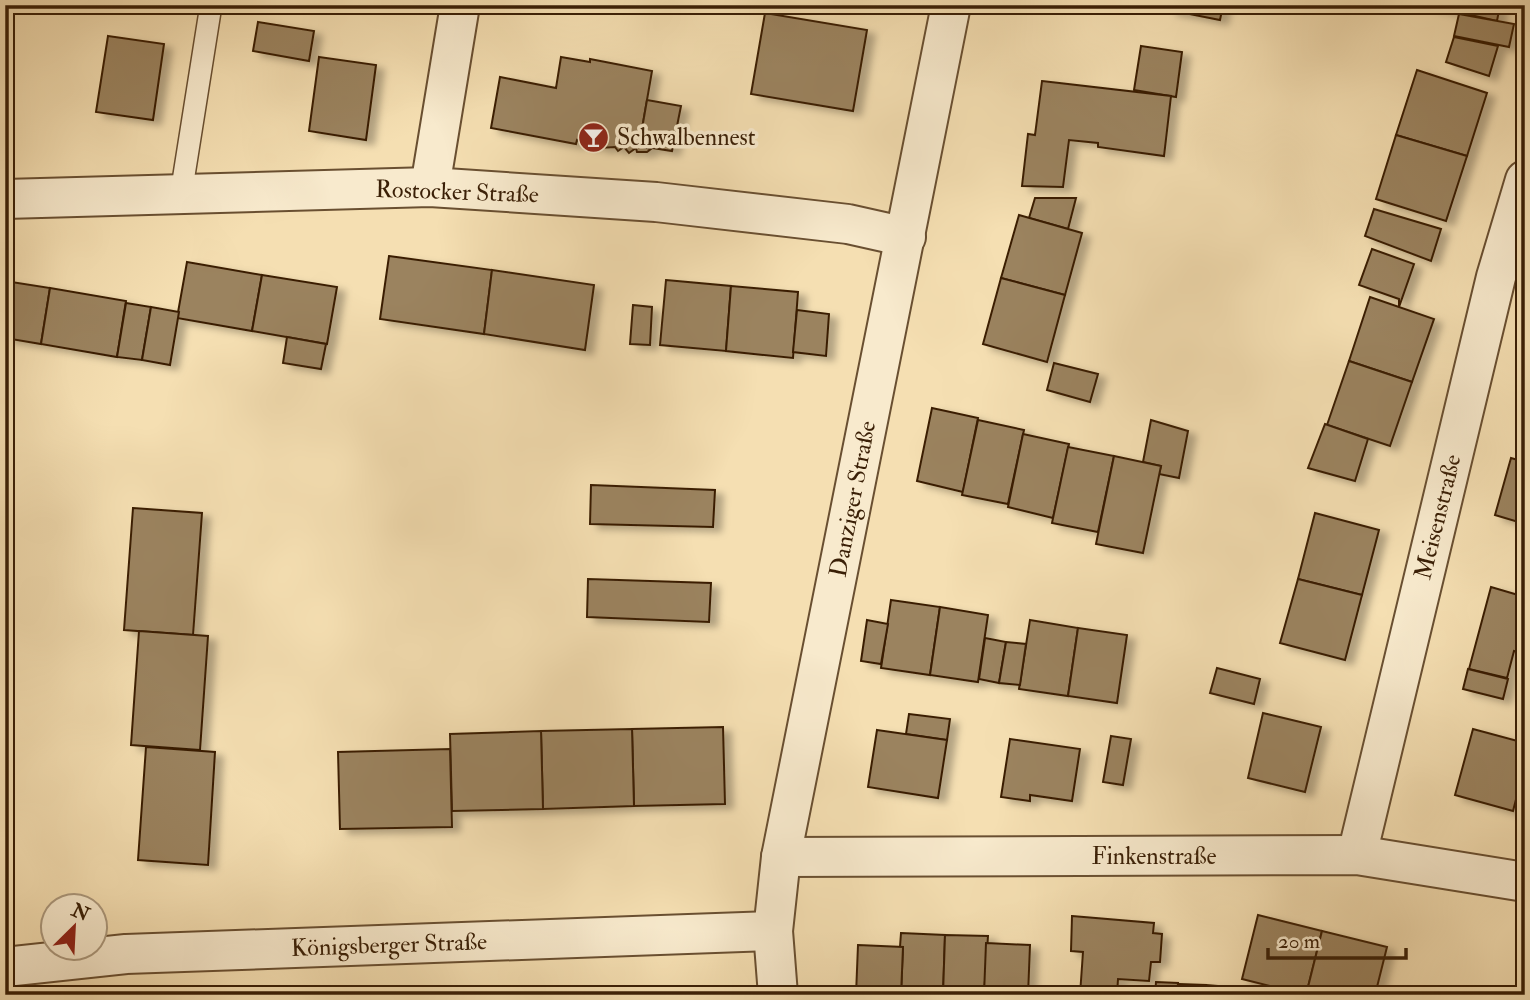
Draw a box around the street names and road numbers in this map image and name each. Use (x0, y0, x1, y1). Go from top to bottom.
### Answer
street label: Rostocker Straße (375, 174, 539, 210)
street label: Danziger Straße (823, 418, 883, 580)
street label: Meisenstraße (1408, 451, 1468, 583)
street label: Finkenstraße (1092, 841, 1216, 872)
street label: Königsberger Straße (290, 926, 488, 964)

